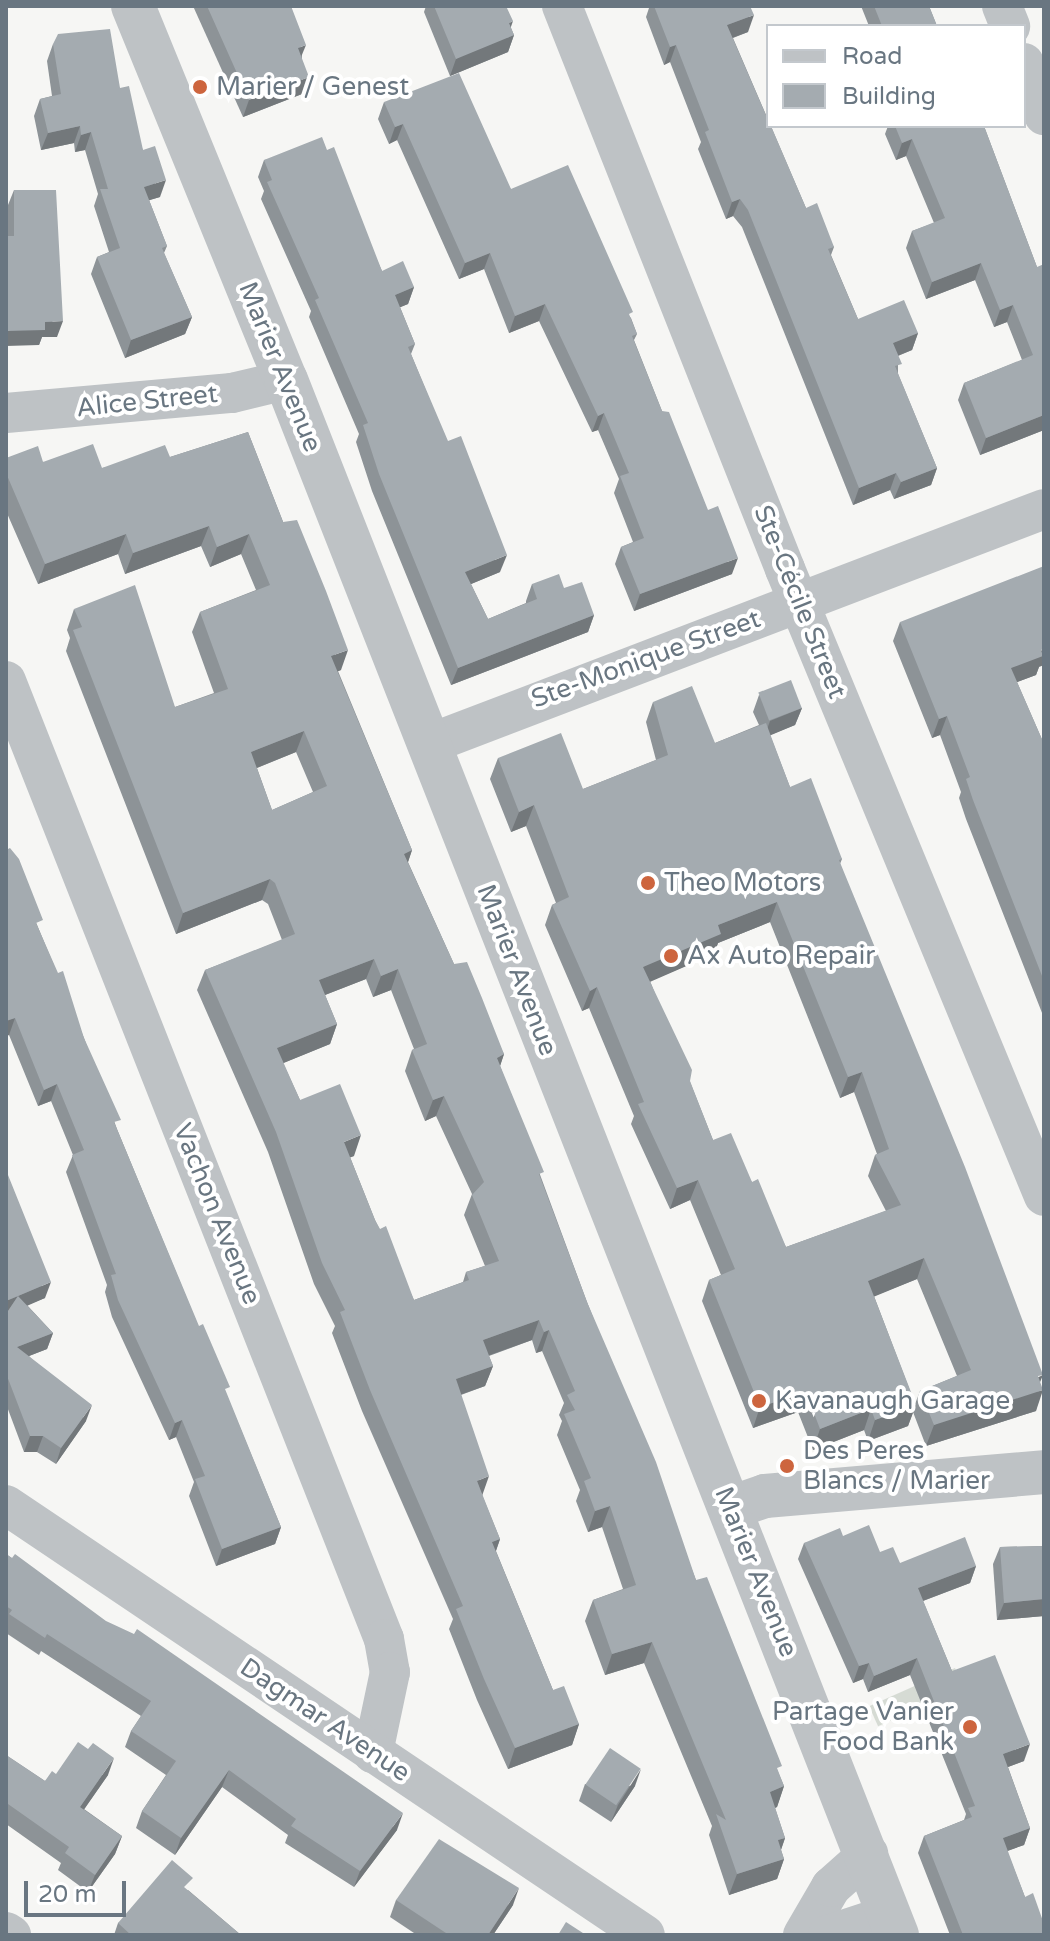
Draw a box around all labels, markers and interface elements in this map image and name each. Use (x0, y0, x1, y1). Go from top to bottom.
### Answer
legend (766, 24, 1026, 128)
text: Road (842, 42, 902, 71)
place label: Marier / Genest (216, 71, 409, 103)
marker: Marier / Genest (191, 78, 209, 96)
text: Building (842, 82, 936, 111)
street label: Marier Avenue (232, 277, 328, 457)
street label: Alice Street (75, 378, 219, 424)
street label: Ste-Cécile Street (747, 501, 853, 703)
street label: Ste-Monique Street (527, 603, 765, 715)
place label: Theo Motors (664, 867, 821, 899)
marker: Theo Motors (639, 874, 657, 892)
street label: Marier Avenue (470, 880, 564, 1060)
place label: Ax Auto Repair (687, 940, 875, 972)
marker: Ax Auto Repair (662, 947, 680, 965)
street label: Vachon Avenue (167, 1119, 267, 1309)
place label: Kavanaugh Garage (775, 1385, 1010, 1417)
marker: Kavanaugh Garage (750, 1392, 768, 1410)
place label: Des Peres Blancs / Marier (803, 1435, 990, 1496)
marker: Des Peres Blancs / Marier (778, 1457, 796, 1475)
street label: Marier Avenue (708, 1482, 804, 1662)
street label: Dagmar Avenue (234, 1652, 416, 1788)
place label: Partage Vanier Food Bank (772, 1696, 954, 1758)
marker: Partage Vanier Food Bank (961, 1718, 979, 1736)
scale bar (28, 1865, 130, 1915)
text: 20 m (38, 1880, 96, 1909)

